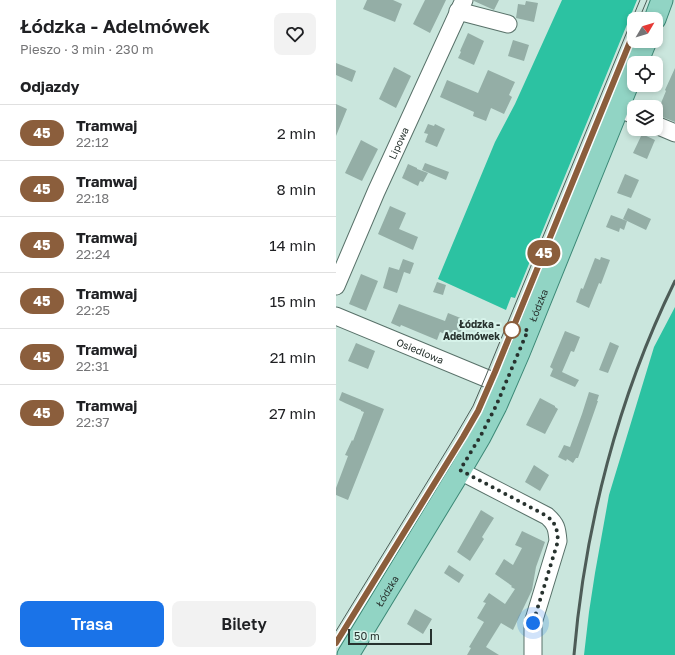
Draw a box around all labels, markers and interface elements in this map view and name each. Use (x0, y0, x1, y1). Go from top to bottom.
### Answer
north arrow (627, 12, 663, 48)
map controls (627, 12, 663, 136)
button: heart (274, 13, 316, 55)
text: Łódzka - Adelmówek (20, 14, 210, 37)
text: Pieszo · 3 min · 230 m (20, 41, 153, 57)
button: locate (627, 56, 663, 92)
text: Odjazdy (20, 77, 79, 95)
button: layers (627, 100, 663, 136)
text: Tramwaj (76, 116, 137, 134)
text: 45 (33, 124, 51, 141)
text: 2 min (277, 124, 316, 142)
street label: Lipowa (386, 125, 411, 161)
text: 22:12 (76, 134, 109, 150)
text: Tramwaj (76, 172, 137, 190)
text: 45 (33, 180, 51, 197)
text: 8 min (277, 180, 316, 198)
text: 22:18 (76, 190, 109, 206)
text: Tramwaj (76, 228, 137, 246)
text: 45 (33, 236, 51, 253)
text: 14 min (269, 236, 316, 254)
line badge: 45 (526, 240, 562, 266)
text: 45 (535, 244, 553, 261)
text: 22:24 (76, 246, 110, 262)
text: Tramwaj (76, 284, 137, 302)
street label: Łódzka (526, 287, 550, 323)
text: 45 (33, 292, 51, 309)
text: 15 min (270, 292, 316, 310)
text: 22:25 (76, 302, 110, 318)
place label: Łódzka - Adelmówek (443, 318, 500, 342)
marker: Łódzka - Adelmówek (503, 321, 521, 339)
street label: Osiedlowa (395, 336, 445, 366)
text: Tramwaj (76, 340, 137, 358)
text: 45 (33, 348, 51, 365)
text: 21 min (270, 348, 316, 366)
text: 22:31 (76, 358, 109, 374)
text: Tramwaj (76, 396, 137, 414)
text: 45 (33, 404, 51, 421)
text: 27 min (269, 404, 316, 422)
text: 22:37 (76, 414, 109, 430)
street label: Łódzka (373, 573, 401, 609)
button: Trasa (20, 601, 164, 647)
button: Bilety (172, 601, 316, 647)
your location (523, 613, 543, 633)
scale bar (348, 627, 432, 646)
text: 50 m (354, 629, 380, 642)

